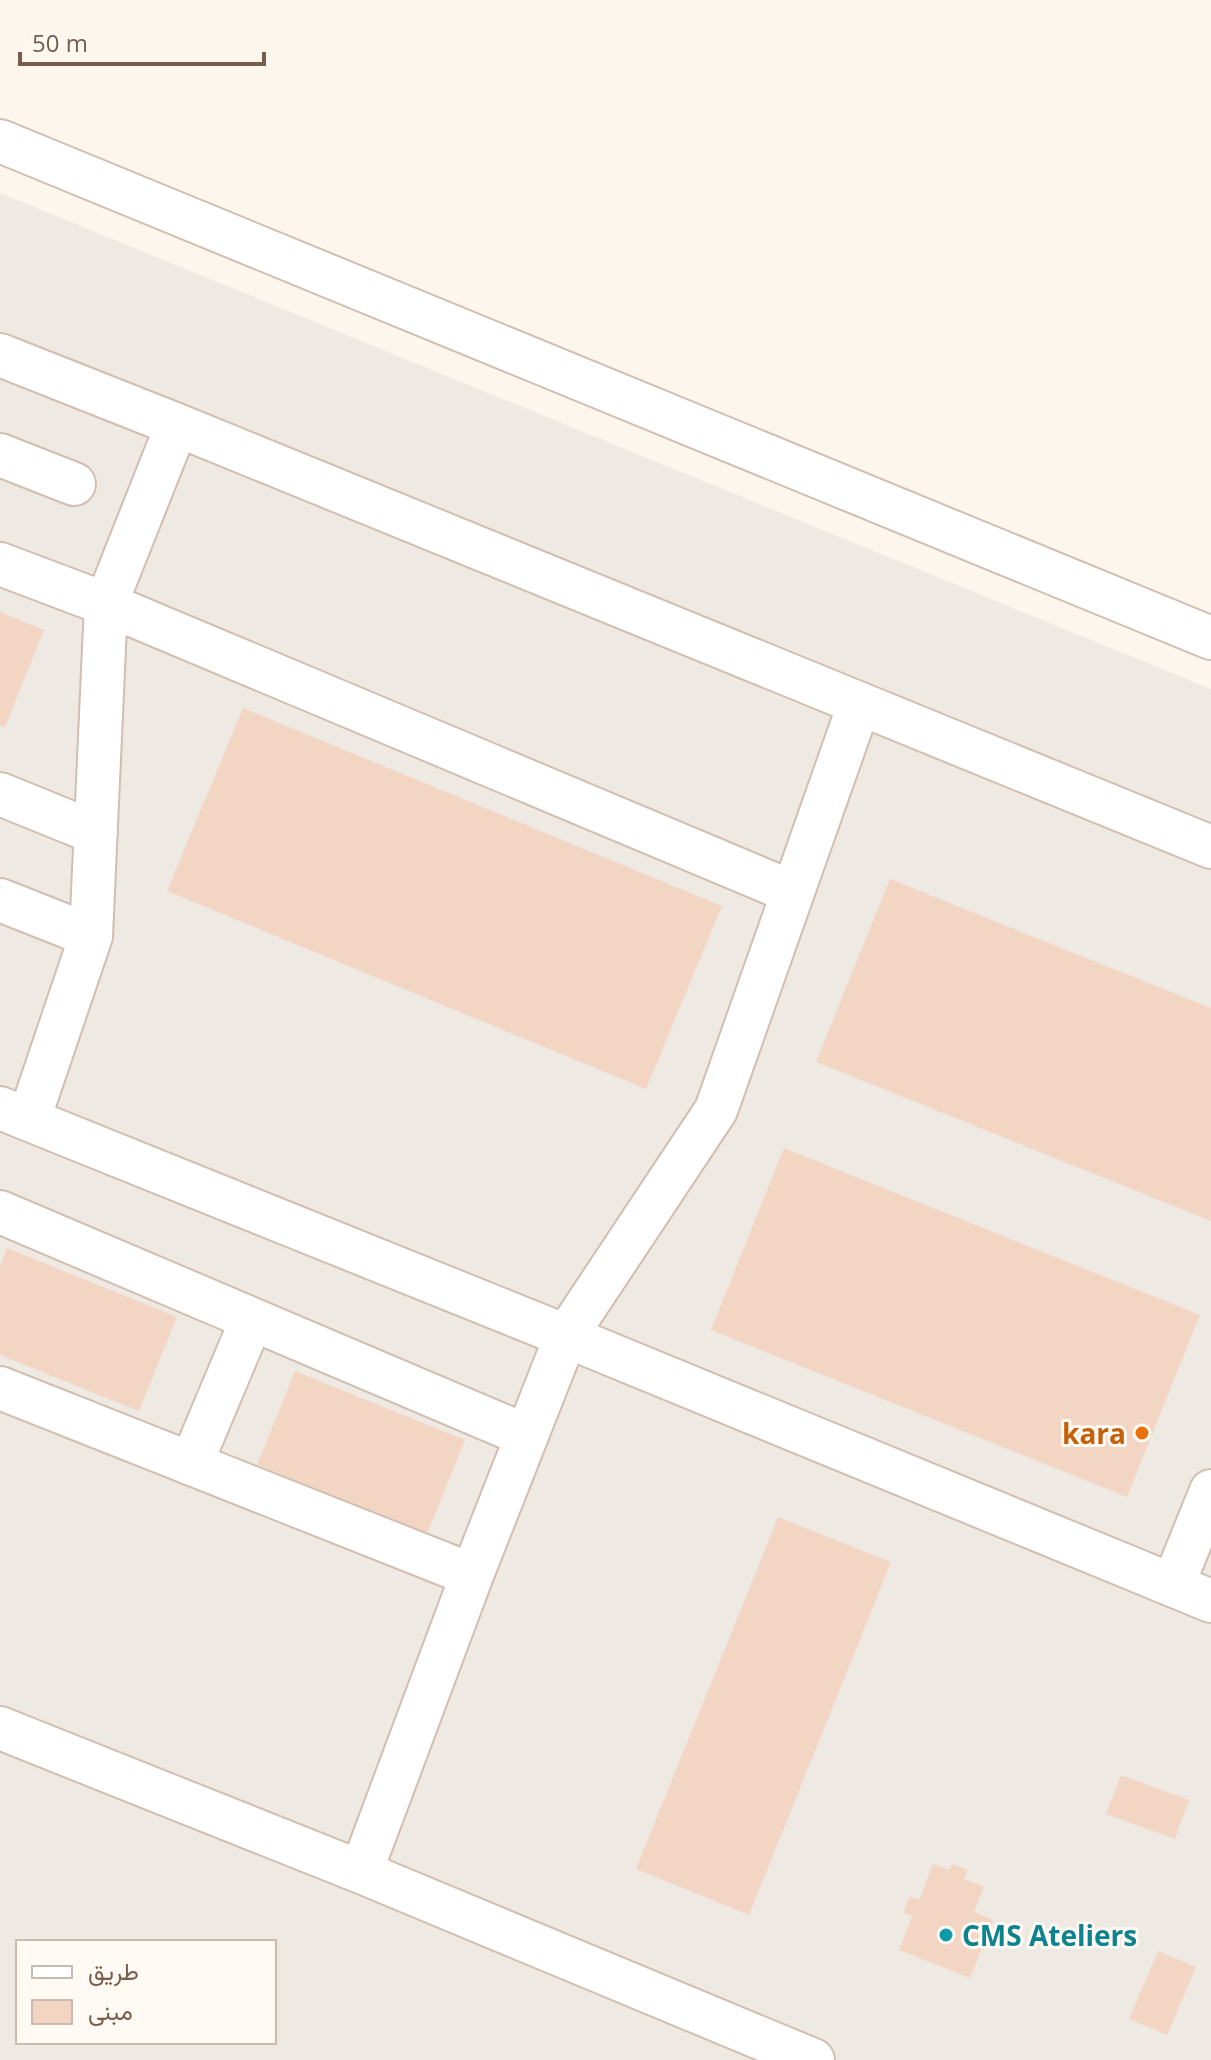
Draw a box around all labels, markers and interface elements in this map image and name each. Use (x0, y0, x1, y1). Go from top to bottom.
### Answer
scale bar (20, 16, 264, 66)
text: 50 m (32, 26, 88, 59)
place label: kara (1062, 1414, 1126, 1452)
marker: kara (1133, 1424, 1151, 1442)
place label: CMS Ateliers (962, 1916, 1137, 1954)
marker: CMS Ateliers (937, 1926, 955, 1944)
legend (16, 1940, 276, 2044)
text: طريق (88, 1954, 139, 1987)
text: مبنى (88, 1994, 133, 2027)

